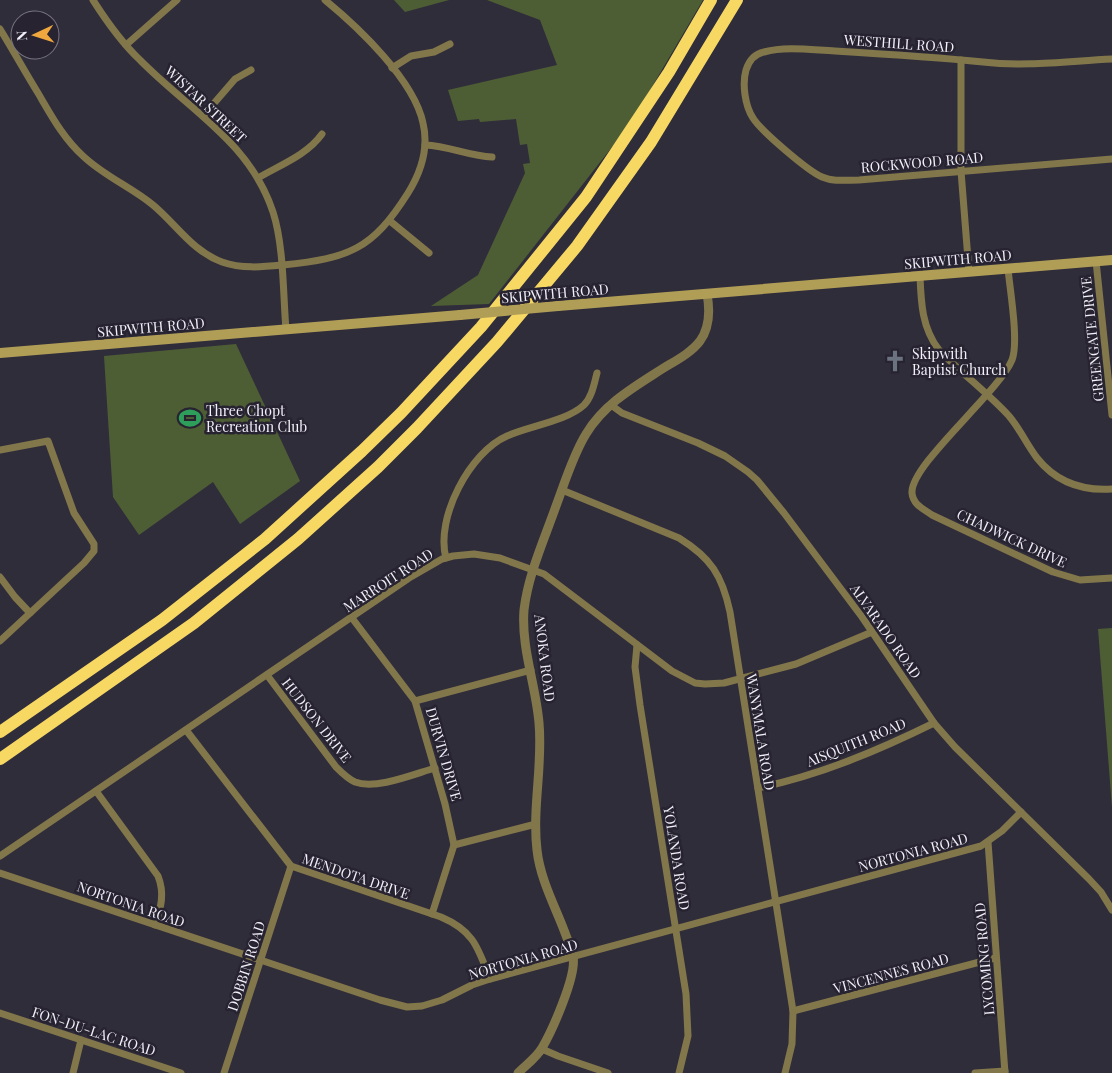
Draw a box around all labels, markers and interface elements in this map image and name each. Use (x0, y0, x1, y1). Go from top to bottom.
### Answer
north arrow (10, 10, 60, 60)
text: N (12, 30, 31, 42)
street label: WESTHILL ROAD (842, 30, 955, 56)
street label: WISTAR STREET (160, 61, 251, 147)
street label: ROCKWOOD ROAD (860, 147, 984, 177)
street label: SKIPWITH ROAD (904, 245, 1012, 273)
street label: GREENGATE DRIVE (1076, 276, 1108, 402)
street label: SKIPWITH ROAD (501, 279, 609, 307)
street label: SKIPWITH ROAD (97, 313, 205, 341)
place label: Skipwith Baptist Church (912, 344, 1007, 379)
church icon: Skipwith Baptist Church (882, 348, 908, 374)
place label: Three Chopt Recreation Club (206, 401, 307, 436)
sports icon: Three Chopt Recreation Club (177, 405, 203, 431)
street label: CHADWICK DRIVE (954, 504, 1070, 572)
street label: MARROIT ROAD (339, 544, 437, 616)
street label: ALVARADO ROAD (846, 579, 926, 682)
street label: ANOKA ROAD (530, 612, 560, 703)
street label: WANYMALA ROAD (742, 671, 780, 792)
street label: HUDSON DRIVE (278, 674, 356, 766)
street label: DURVIN DRIVE (422, 705, 466, 803)
street label: AISQUITH ROAD (802, 713, 909, 771)
street label: YOLANDA ROAD (659, 804, 695, 911)
street label: NORTONIA ROAD (856, 828, 970, 876)
street label: MENDOTA DRIVE (300, 849, 412, 903)
street label: NORTONIA ROAD (75, 877, 187, 931)
street label: LYCOMING ROAD (970, 902, 998, 1016)
street label: DOBBIN ROAD (222, 919, 270, 1013)
street label: NORTONIA ROAD (466, 934, 580, 984)
street label: VINCENNES ROAD (830, 948, 951, 998)
street label: FON-DU-LAC ROAD (30, 1002, 158, 1060)

